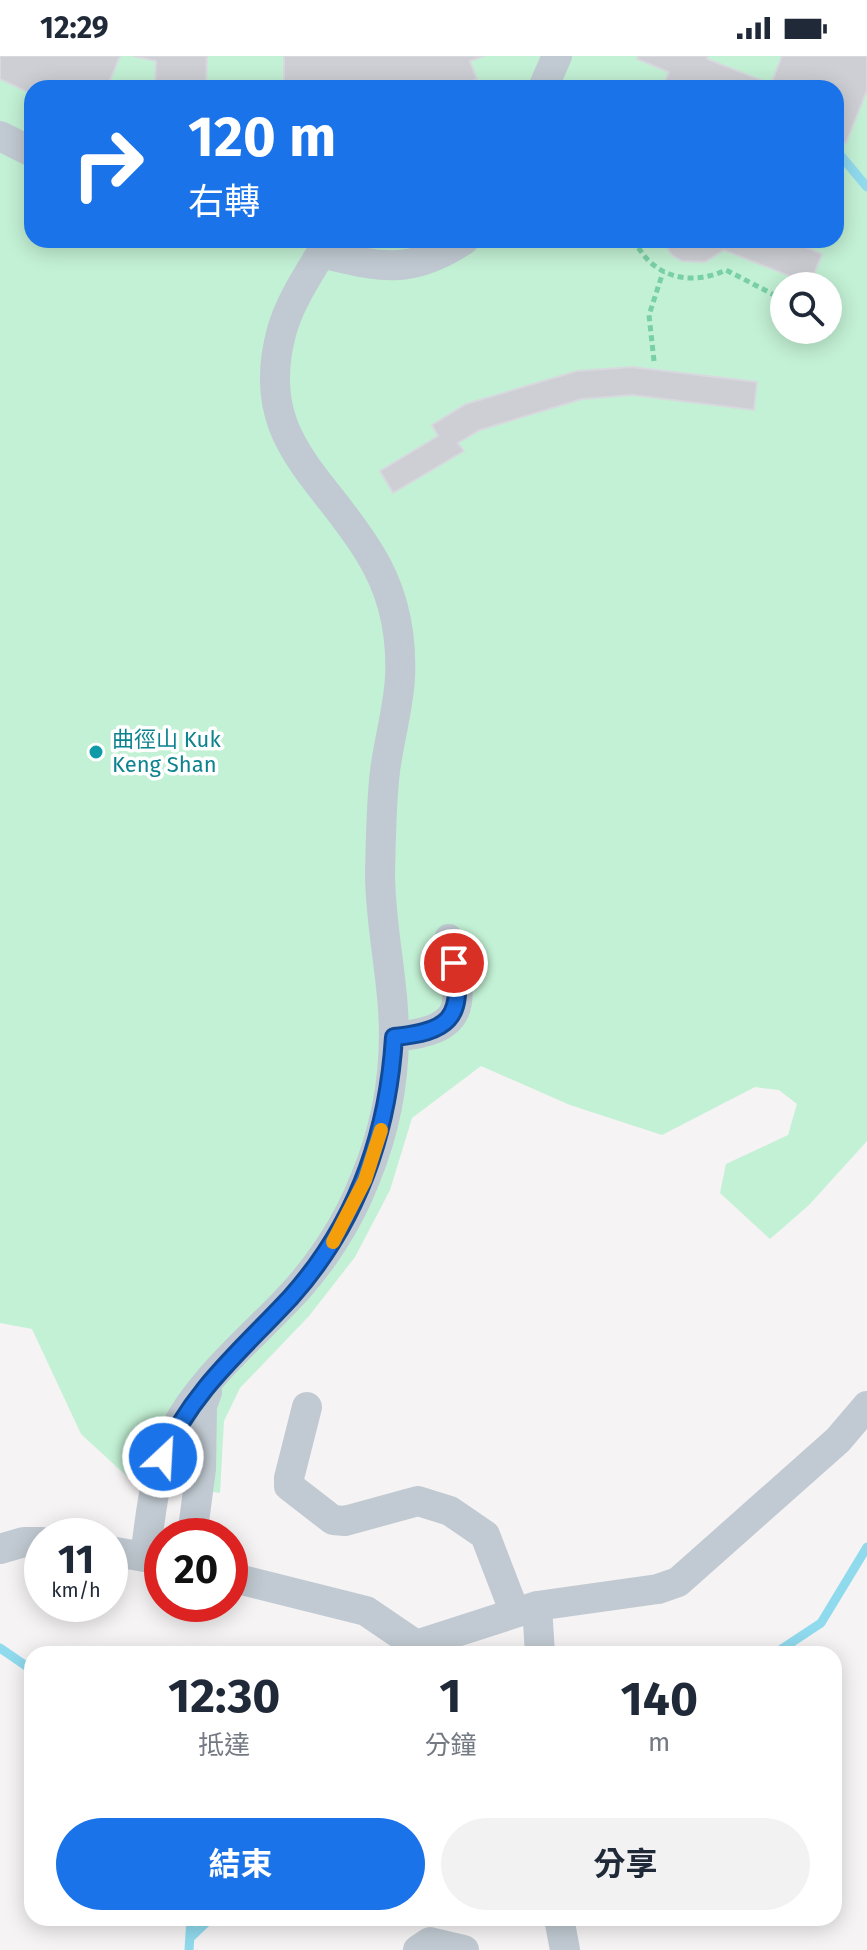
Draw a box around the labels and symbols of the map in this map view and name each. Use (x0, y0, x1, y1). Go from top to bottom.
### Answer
place label: 曲徑山 Kuk Keng Shan (112, 726, 221, 778)
marker: 曲徑山 Kuk Keng Shan (87, 743, 105, 761)
pin (420, 929, 488, 997)
position arrow (121, 1415, 205, 1499)
speed limit sign: 20 (144, 1518, 248, 1622)

